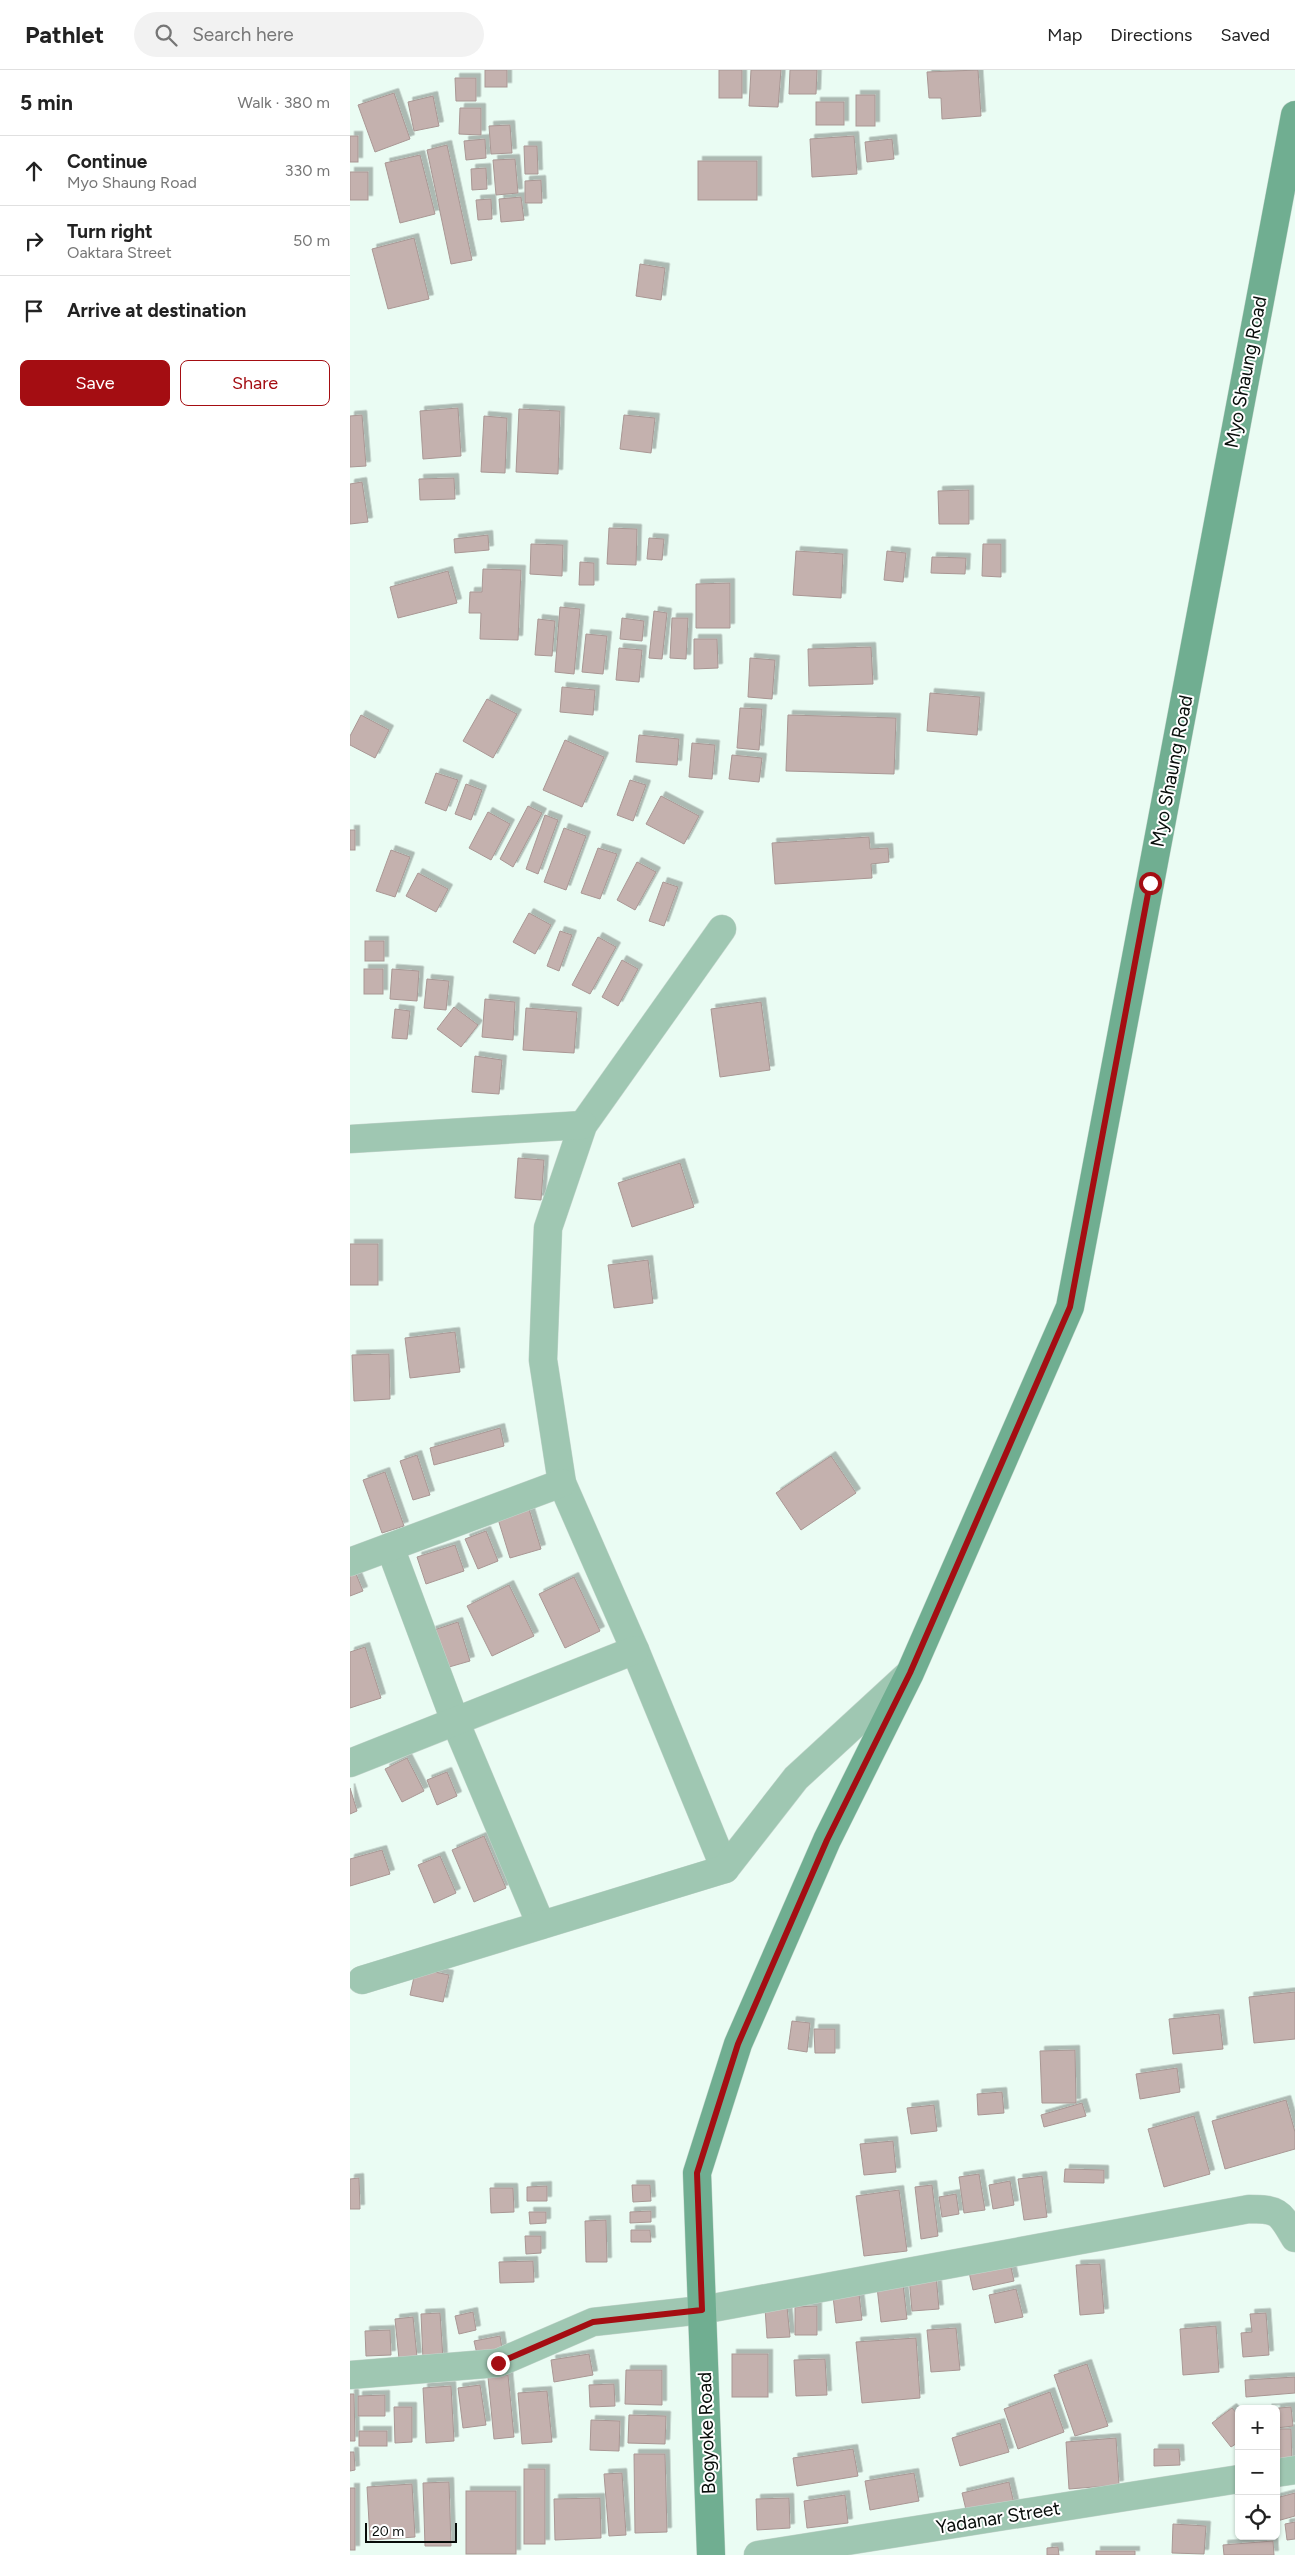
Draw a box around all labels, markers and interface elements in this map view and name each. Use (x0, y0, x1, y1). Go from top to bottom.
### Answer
search box (134, 12, 484, 57)
text: Pathlet (25, 20, 104, 49)
icon: search (152, 21, 180, 49)
text: Search here (192, 23, 294, 46)
text: Map (1047, 24, 1082, 46)
text: Directions (1110, 24, 1192, 46)
text: Saved (1220, 24, 1270, 46)
text: 5 min (20, 90, 73, 115)
text: Walk · 380 m (238, 93, 330, 112)
text: Continue (67, 150, 147, 173)
icon: ahead (20, 157, 48, 185)
text: 330 m (285, 161, 330, 180)
text: Myo Shaung Road (67, 173, 197, 192)
text: Turn right (67, 220, 153, 243)
icon: right (20, 227, 48, 255)
text: 50 m (293, 231, 330, 250)
text: Oaktara Street (67, 243, 172, 262)
street label: Myo Shaung Road (1219, 294, 1272, 450)
icon: arrive (20, 297, 48, 325)
text: Arrive at destination (67, 299, 246, 322)
button: Save (20, 360, 170, 406)
button: Share (180, 360, 330, 406)
street label: Myo Shaung Road (1145, 693, 1198, 849)
route start (1139, 872, 1162, 895)
route end (487, 2352, 510, 2375)
street label: Bogyoke Road (693, 2371, 720, 2495)
map controls (1235, 2405, 1280, 2540)
button: + (1235, 2405, 1280, 2450)
button: − (1235, 2450, 1280, 2495)
button: locate (1235, 2495, 1280, 2540)
street label: Yadanar Street (934, 2496, 1062, 2539)
scale bar (365, 2520, 458, 2543)
text: 20 m (372, 2523, 404, 2540)

